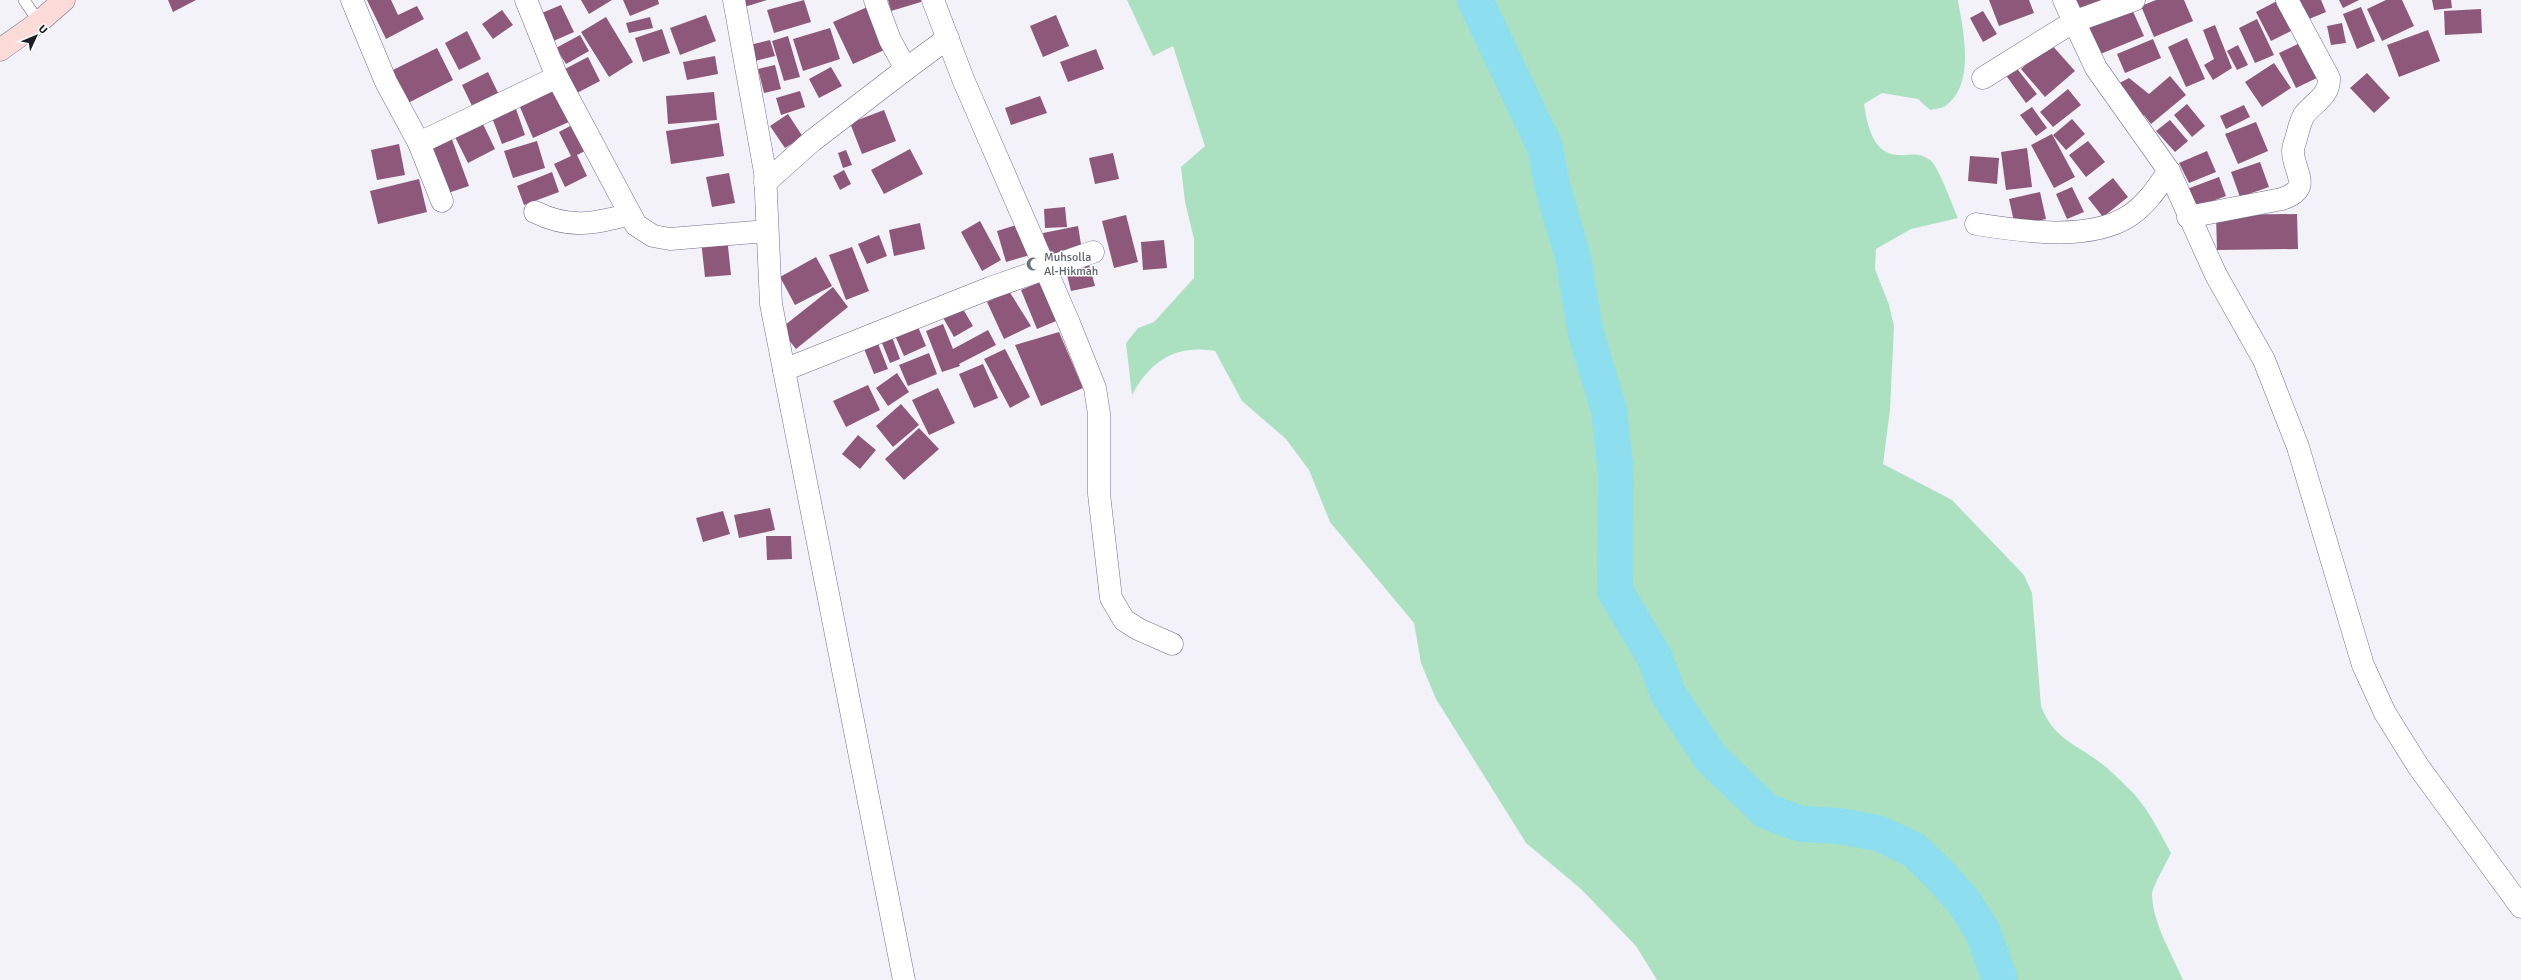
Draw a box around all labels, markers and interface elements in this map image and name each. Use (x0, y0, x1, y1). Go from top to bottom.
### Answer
north arrow (16, 16, 56, 56)
text: U (36, 22, 50, 37)
place label: Muhsolla Al-Hikmah (1044, 250, 1098, 279)
mosque icon: Muhsolla Al-Hikmah (1025, 256, 1041, 272)

